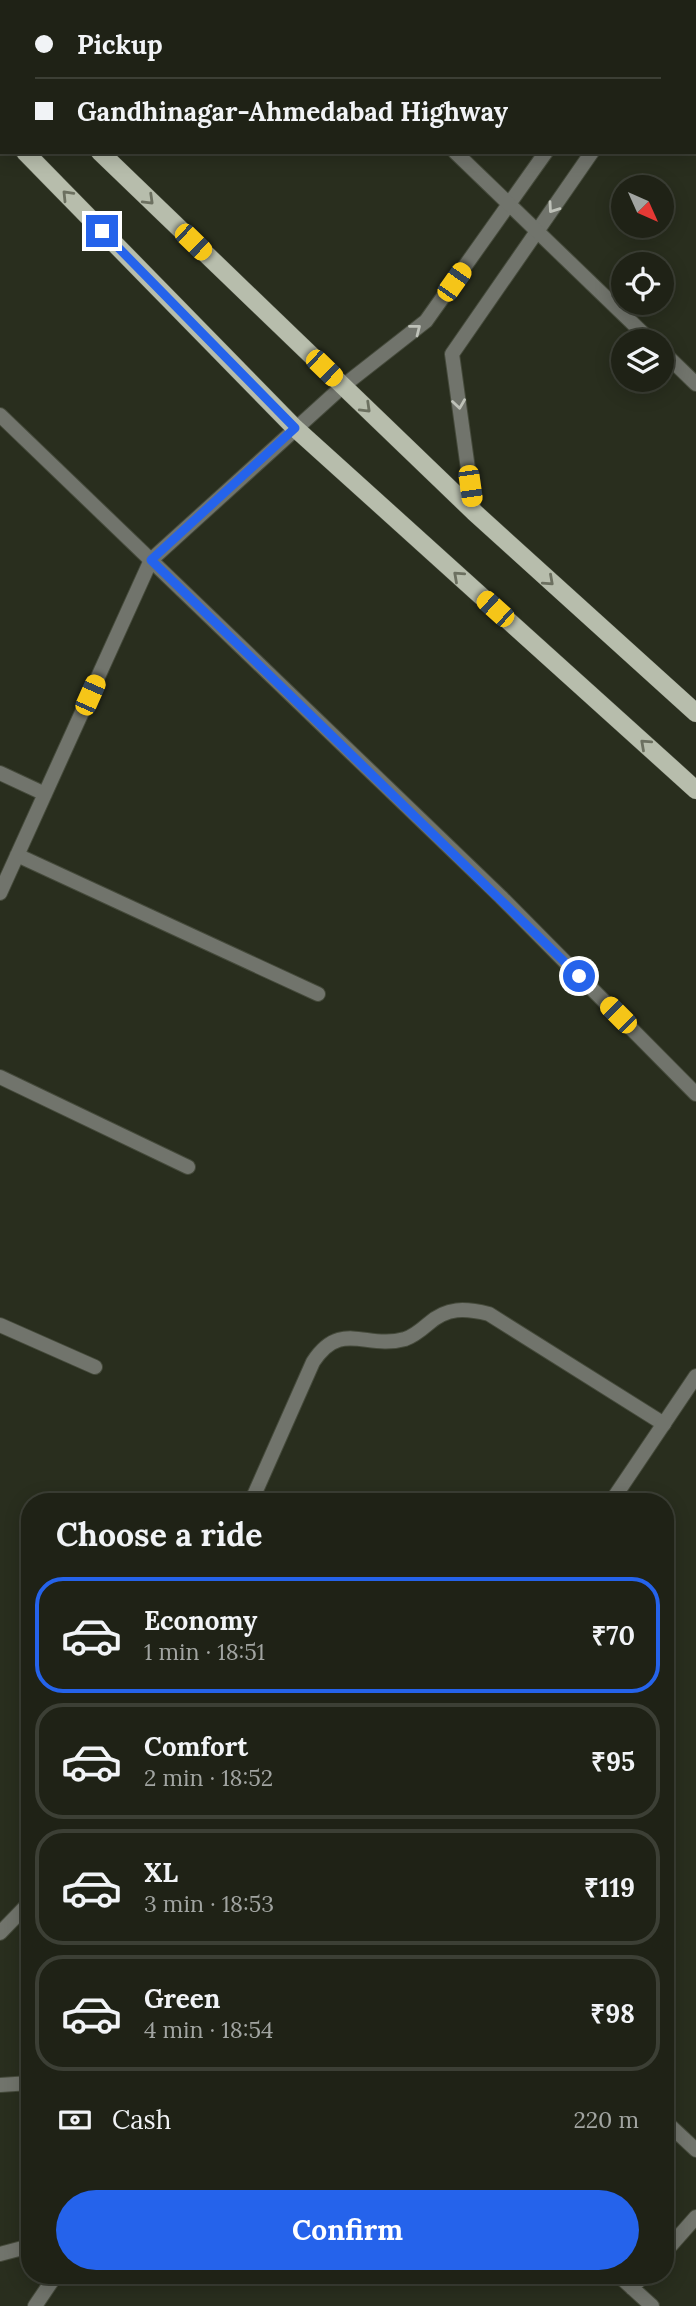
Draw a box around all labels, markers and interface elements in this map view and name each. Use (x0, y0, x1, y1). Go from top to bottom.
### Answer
text: Pickup (77, 28, 163, 61)
text: Gandhinagar-Ahmedabad Highway (77, 95, 508, 128)
north arrow (611, 175, 674, 238)
map controls (611, 175, 674, 392)
one-way arrow (62, 190, 75, 203)
one-way arrow (141, 191, 154, 204)
one-way arrow (549, 200, 561, 213)
route end (86, 215, 118, 247)
car (171, 220, 216, 264)
button: locate (611, 252, 674, 315)
car (434, 259, 475, 305)
one-way arrow (408, 324, 421, 337)
button: layers (611, 329, 674, 392)
car (302, 346, 347, 390)
one-way arrow (451, 398, 466, 410)
one-way arrow (358, 400, 371, 413)
car (457, 464, 484, 508)
one-way arrow (453, 571, 466, 584)
one-way arrow (541, 573, 554, 585)
car (473, 587, 518, 631)
car (72, 672, 109, 718)
one-way arrow (640, 740, 653, 752)
route start (563, 960, 595, 992)
car (596, 993, 641, 1037)
text: Choose a ride (56, 1514, 263, 1555)
icon: car (60, 1604, 123, 1667)
text: Economy (144, 1604, 257, 1637)
text: ₹70 (591, 1619, 635, 1652)
text: 1 min · 18:51 (144, 1637, 265, 1666)
icon: car (60, 1730, 123, 1793)
text: Comfort (144, 1730, 248, 1763)
text: ₹95 (591, 1745, 635, 1778)
text: 2 min · 18:52 (144, 1763, 273, 1792)
icon: car (60, 1856, 123, 1919)
text: XL (144, 1856, 178, 1889)
text: ₹119 (584, 1871, 635, 1904)
text: 3 min · 18:53 (144, 1889, 274, 1918)
icon: car (60, 1982, 123, 2045)
text: Green (144, 1982, 220, 2015)
text: ₹98 (590, 1997, 635, 2030)
text: 4 min · 18:54 (144, 2015, 273, 2044)
icon: cash (56, 2101, 94, 2139)
text: Cash (112, 2103, 171, 2136)
text: 220 m (573, 2105, 639, 2134)
button: Confirm (56, 2190, 639, 2270)

